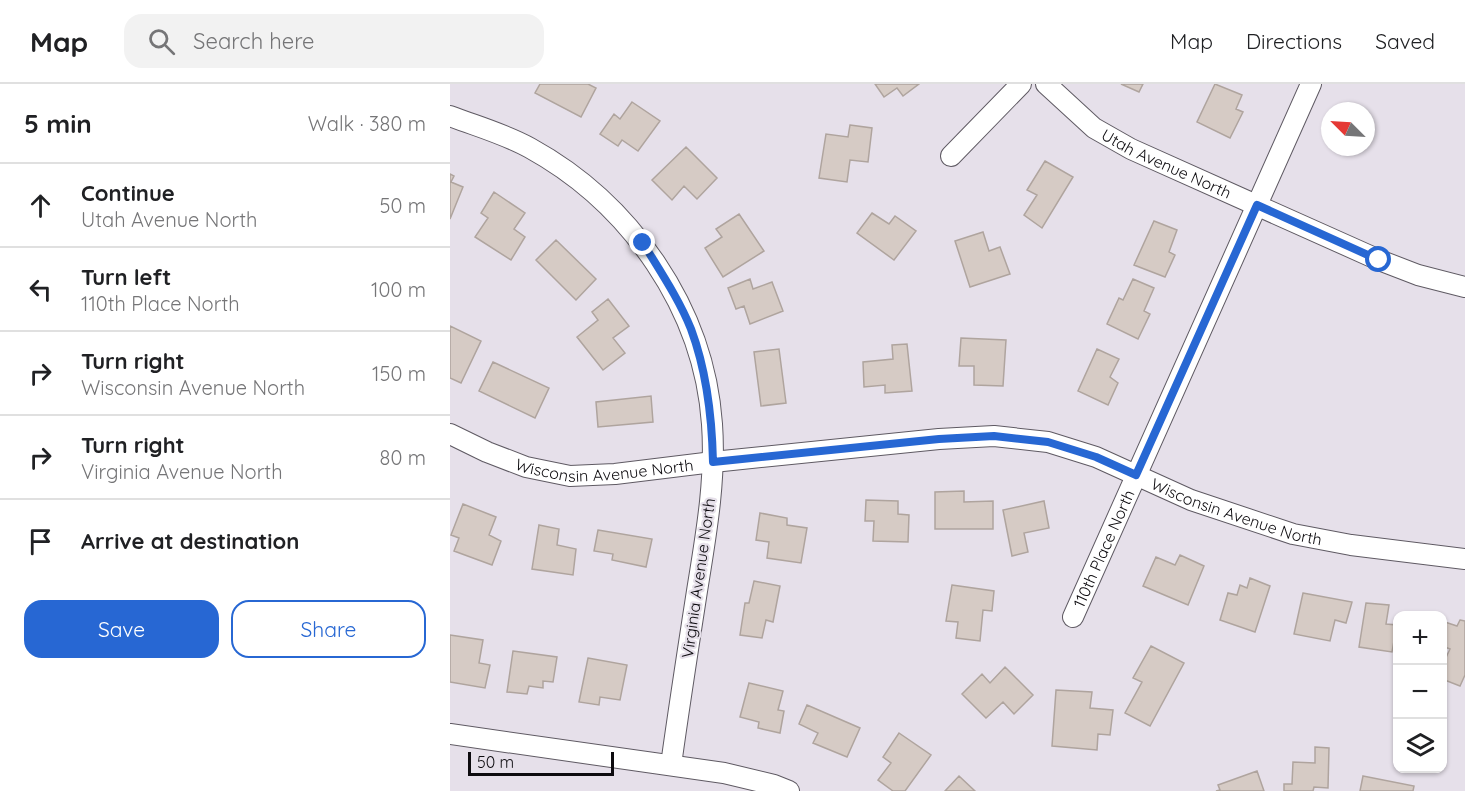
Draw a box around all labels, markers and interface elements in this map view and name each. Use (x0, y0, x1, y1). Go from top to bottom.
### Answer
search box (124, 14, 544, 68)
text: Map (30, 24, 88, 59)
icon: search (145, 25, 178, 58)
text: Search here (193, 27, 315, 55)
text: Map (1170, 28, 1213, 54)
text: Directions (1246, 28, 1342, 54)
text: Saved (1375, 28, 1435, 54)
north arrow (1321, 102, 1375, 156)
text: 5 min (24, 107, 92, 140)
text: Walk · 380 m (308, 111, 426, 136)
street label: Utah Avenue North (1098, 124, 1235, 203)
text: Continue (81, 179, 175, 207)
icon: ahead (24, 189, 57, 222)
text: 50 m (380, 193, 426, 218)
text: Utah Avenue North (81, 207, 257, 232)
route end (629, 229, 655, 255)
route start (1365, 246, 1391, 272)
text: Turn left (81, 263, 171, 291)
icon: left (24, 273, 57, 306)
text: 100 m (371, 277, 426, 302)
text: 110th Place North (81, 291, 240, 316)
text: Turn right (81, 347, 185, 375)
icon: right (24, 357, 57, 390)
text: 150 m (372, 361, 426, 386)
text: Wisconsin Avenue North (81, 375, 305, 400)
text: Turn right (81, 431, 185, 459)
icon: right (24, 441, 57, 474)
text: 80 m (380, 445, 426, 470)
street label: Wisconsin Avenue North (512, 454, 694, 486)
text: Virginia Avenue North (81, 459, 283, 484)
street label: Wisconsin Avenue North (1148, 473, 1324, 549)
street label: 110th Place North (1069, 486, 1139, 611)
street label: Virginia Avenue North (677, 497, 719, 659)
icon: arrive (24, 525, 57, 558)
text: Arrive at destination (81, 527, 299, 555)
button: Save (24, 600, 219, 658)
button: Share (231, 600, 426, 658)
map controls (1393, 611, 1447, 773)
button: + (1393, 611, 1447, 665)
button: − (1393, 665, 1447, 719)
button: layers (1393, 719, 1447, 773)
scale bar (468, 749, 614, 776)
text: 50 m (477, 752, 514, 772)

